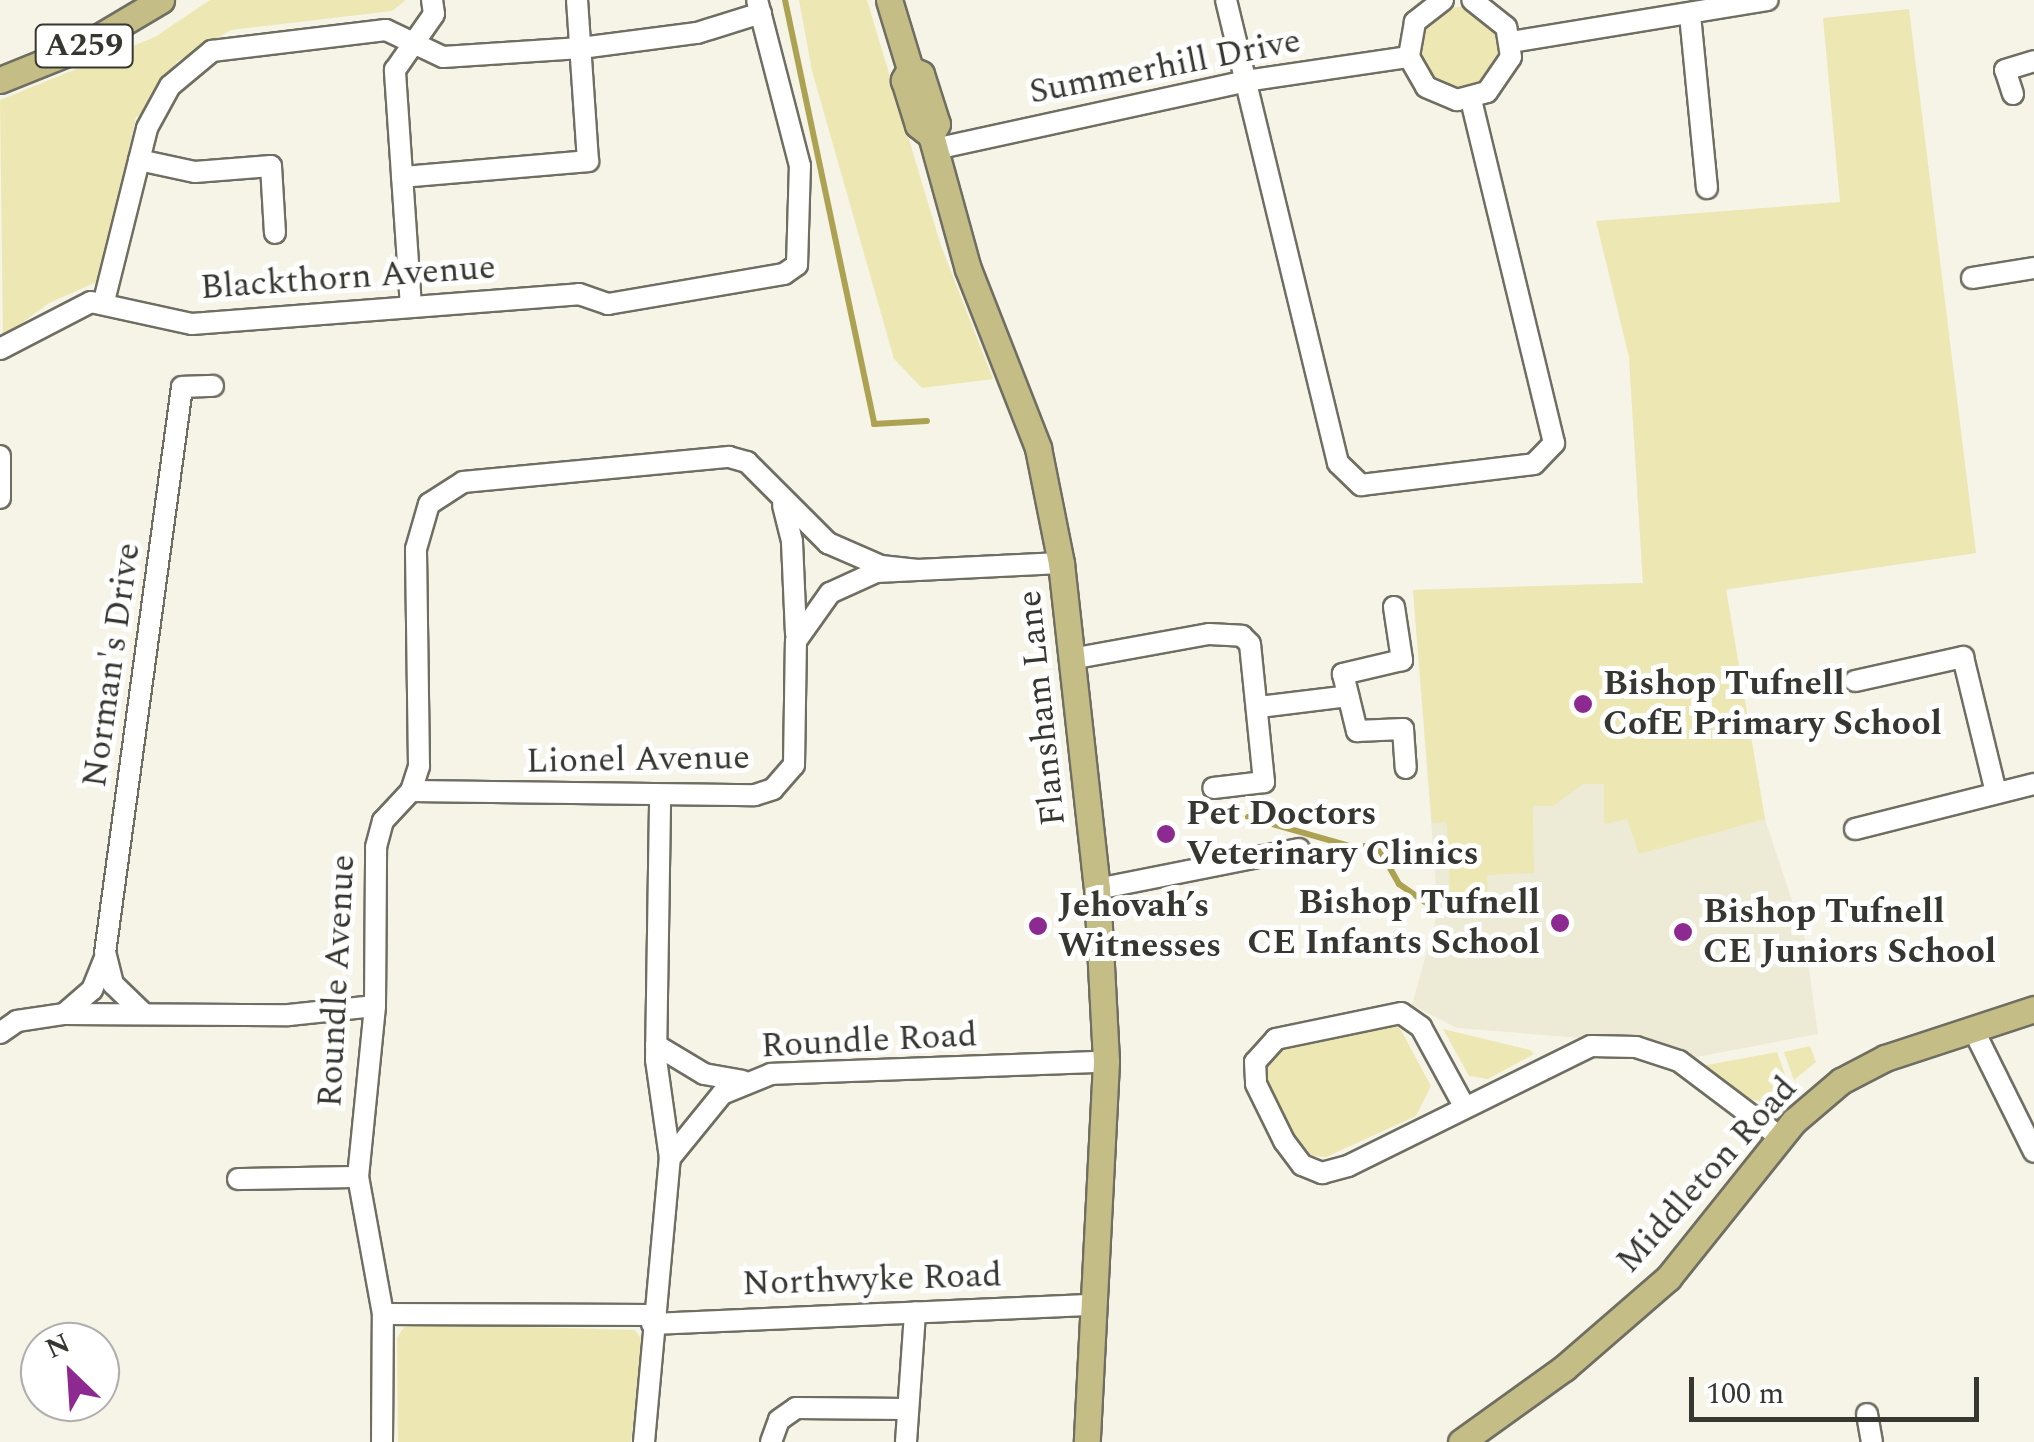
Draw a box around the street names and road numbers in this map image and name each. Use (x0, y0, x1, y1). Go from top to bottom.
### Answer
road number: A259 (34, 19, 134, 73)
street label: Summerhill Drive (1026, 20, 1304, 114)
street label: Blackthorn Avenue (199, 247, 497, 309)
street label: Norman's Drive (74, 540, 150, 790)
street label: Flansham Lane (1009, 588, 1075, 828)
street label: Lionel Avenue (526, 737, 750, 783)
street label: Roundle Avenue (309, 854, 365, 1108)
street label: Roundle Road (760, 1014, 978, 1068)
street label: Middleton Road (1608, 1068, 1806, 1282)
street label: Northwyke Road (741, 1254, 1003, 1306)

